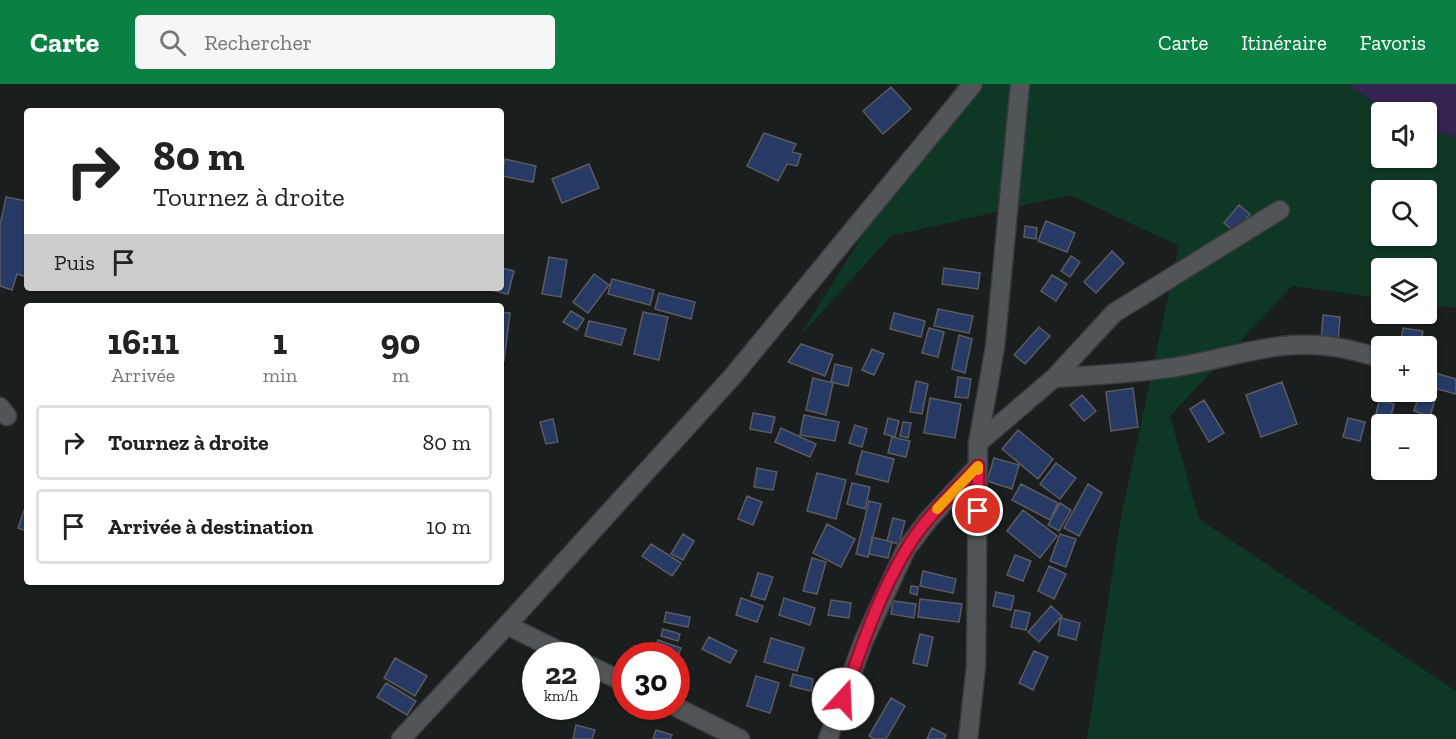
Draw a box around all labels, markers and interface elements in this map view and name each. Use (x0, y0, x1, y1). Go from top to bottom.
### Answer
search box (135, 15, 555, 69)
text: Carte (30, 26, 99, 59)
icon: search (156, 26, 189, 59)
text: Rechercher (204, 29, 312, 56)
text: Carte (1158, 30, 1208, 55)
text: Itinéraire (1241, 30, 1327, 55)
text: Favoris (1360, 30, 1426, 55)
map controls (1371, 102, 1437, 480)
button: sound (1371, 102, 1437, 168)
text: 80 m (153, 130, 244, 181)
icon: right (54, 132, 132, 210)
button: search (1371, 180, 1437, 246)
text: Tournez à droite (153, 181, 345, 213)
icon: arrive (107, 246, 140, 279)
text: Puis (54, 249, 95, 276)
button: layers (1371, 258, 1437, 324)
text: 16:11 (107, 320, 179, 363)
text: 1 (273, 320, 287, 363)
text: 90 (381, 320, 421, 363)
button: + (1371, 336, 1437, 402)
text: Arrivée (112, 363, 175, 387)
text: min (263, 363, 297, 387)
text: m (392, 363, 409, 387)
button: − (1371, 414, 1437, 480)
icon: right (57, 426, 90, 459)
text: Tournez à droite (108, 429, 269, 456)
text: 80 m (423, 429, 471, 456)
pin (952, 485, 1003, 536)
icon: arrive (961, 494, 994, 527)
icon: arrive (57, 510, 90, 543)
text: Arrivée à destination (108, 513, 313, 540)
text: 10 m (426, 513, 471, 540)
speed limit sign: 30 (612, 642, 690, 720)
text: 22 (545, 656, 577, 692)
position arrow (811, 667, 875, 731)
text: km/h (544, 687, 578, 705)

